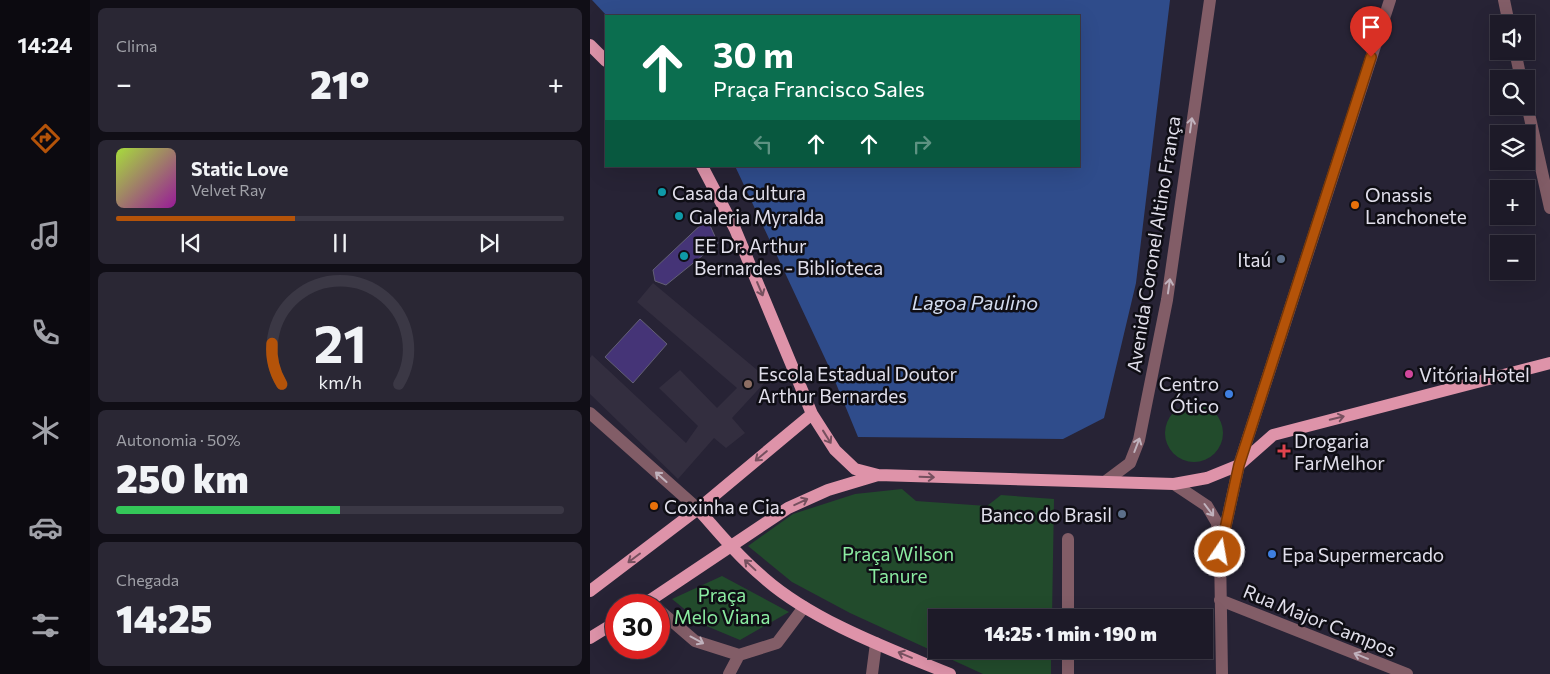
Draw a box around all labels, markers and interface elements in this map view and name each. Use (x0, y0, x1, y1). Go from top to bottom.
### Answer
pin (1350, 6, 1392, 57)
icon: arrive (1357, 13, 1385, 41)
map controls (1490, 15, 1535, 280)
button: sound (1490, 15, 1535, 60)
text: 14:24 (18, 31, 72, 58)
text: 30 m (713, 32, 794, 75)
icon: ahead (630, 35, 695, 100)
text: Clima (116, 36, 157, 55)
text: 21° (310, 60, 370, 107)
text: − (116, 66, 132, 100)
text: + (548, 66, 564, 100)
button: search (1490, 70, 1535, 115)
text: Praça Francisco Sales (713, 75, 925, 102)
street label: Avenida Coronel Altino França (1121, 114, 1185, 374)
one-way arrow (1186, 118, 1196, 134)
icon: directions (28, 121, 63, 156)
button: layers (1490, 125, 1535, 170)
icon: left (749, 130, 777, 158)
icon: ahead (802, 130, 830, 158)
icon: ahead (855, 130, 883, 158)
icon: right (908, 130, 936, 158)
text: Static Love (191, 157, 288, 180)
text: Velvet Ray (191, 180, 266, 199)
button: + (1490, 180, 1535, 225)
place label: Casa da Cultura (672, 181, 806, 204)
place label: Onassis Lanchonete (1365, 183, 1467, 228)
marker: Casa da Cultura (656, 186, 668, 198)
marker: Onassis Lanchonete (1349, 199, 1361, 211)
place label: Galeria Myralda (689, 205, 824, 228)
marker: Galeria Myralda (673, 210, 685, 222)
icon: music (28, 218, 63, 253)
icon: previous (177, 229, 205, 257)
icon: pause (326, 229, 354, 257)
icon: next (475, 229, 503, 257)
place label: EE Dr. Arthur Bernardes - Biblioteca (694, 234, 883, 279)
button: − (1490, 235, 1535, 280)
place label: Itaú (1237, 248, 1271, 271)
marker: EE Dr. Arthur Bernardes - Biblioteca (678, 250, 690, 262)
marker: Itaú (1275, 253, 1287, 265)
one-way arrow (1164, 279, 1174, 295)
one-way arrow (756, 281, 766, 296)
water label: Lagoa Paulino (912, 290, 1038, 314)
text: 21 (313, 310, 367, 374)
icon: phone (28, 315, 63, 350)
place label: Escola Estadual Doutor Arthur Bernardes (758, 362, 958, 407)
place label: Vitória Hotel (1419, 363, 1530, 386)
marker: Vitória Hotel (1403, 368, 1415, 380)
text: km/h (318, 371, 362, 393)
place label: Centro Ótico (1159, 372, 1219, 417)
marker: Escola Estadual Doutor Arthur Bernardes (742, 378, 754, 390)
marker: Centro Ótico (1223, 388, 1235, 400)
one-way arrow (1328, 412, 1344, 422)
icon: climate (28, 413, 63, 448)
place label: Drogaria FarMelhor (1294, 429, 1385, 474)
text: Autonomia · 50% (116, 430, 241, 449)
one-way arrow (822, 430, 832, 444)
one-way arrow (1133, 438, 1142, 453)
marker: Drogaria FarMelhor (1278, 445, 1290, 457)
one-way arrow (755, 451, 768, 462)
text: 250 km (116, 454, 249, 501)
one-way arrow (655, 471, 668, 483)
one-way arrow (918, 472, 934, 481)
place label: Coxinha e Cia. (664, 495, 784, 518)
one-way arrow (793, 497, 808, 506)
marker: Coxinha e Cia. (648, 500, 660, 512)
place label: Banco do Brasil (981, 503, 1112, 526)
one-way arrow (1203, 504, 1214, 517)
marker: Banco do Brasil (1116, 508, 1128, 520)
icon: car (28, 510, 63, 545)
position arrow (1193, 525, 1245, 577)
park label: Praça Wilson Tanure (842, 542, 954, 587)
place label: Epa Supermercado (1282, 543, 1444, 566)
marker: Epa Supermercado (1266, 548, 1278, 560)
one-way arrow (628, 552, 641, 563)
one-way arrow (744, 559, 756, 571)
text: Chegada (116, 570, 179, 589)
street label: Rua Major Campos (1240, 579, 1400, 661)
park label: Praça Melo Viana (674, 583, 770, 628)
text: 14:25 (116, 594, 212, 641)
speed limit sign: 30 (605, 594, 670, 659)
icon: filters (28, 608, 63, 643)
text: 14:25 · 1 min · 190 m (984, 622, 1157, 645)
one-way arrow (689, 635, 704, 645)
one-way arrow (898, 650, 913, 659)
one-way arrow (1354, 651, 1370, 660)

